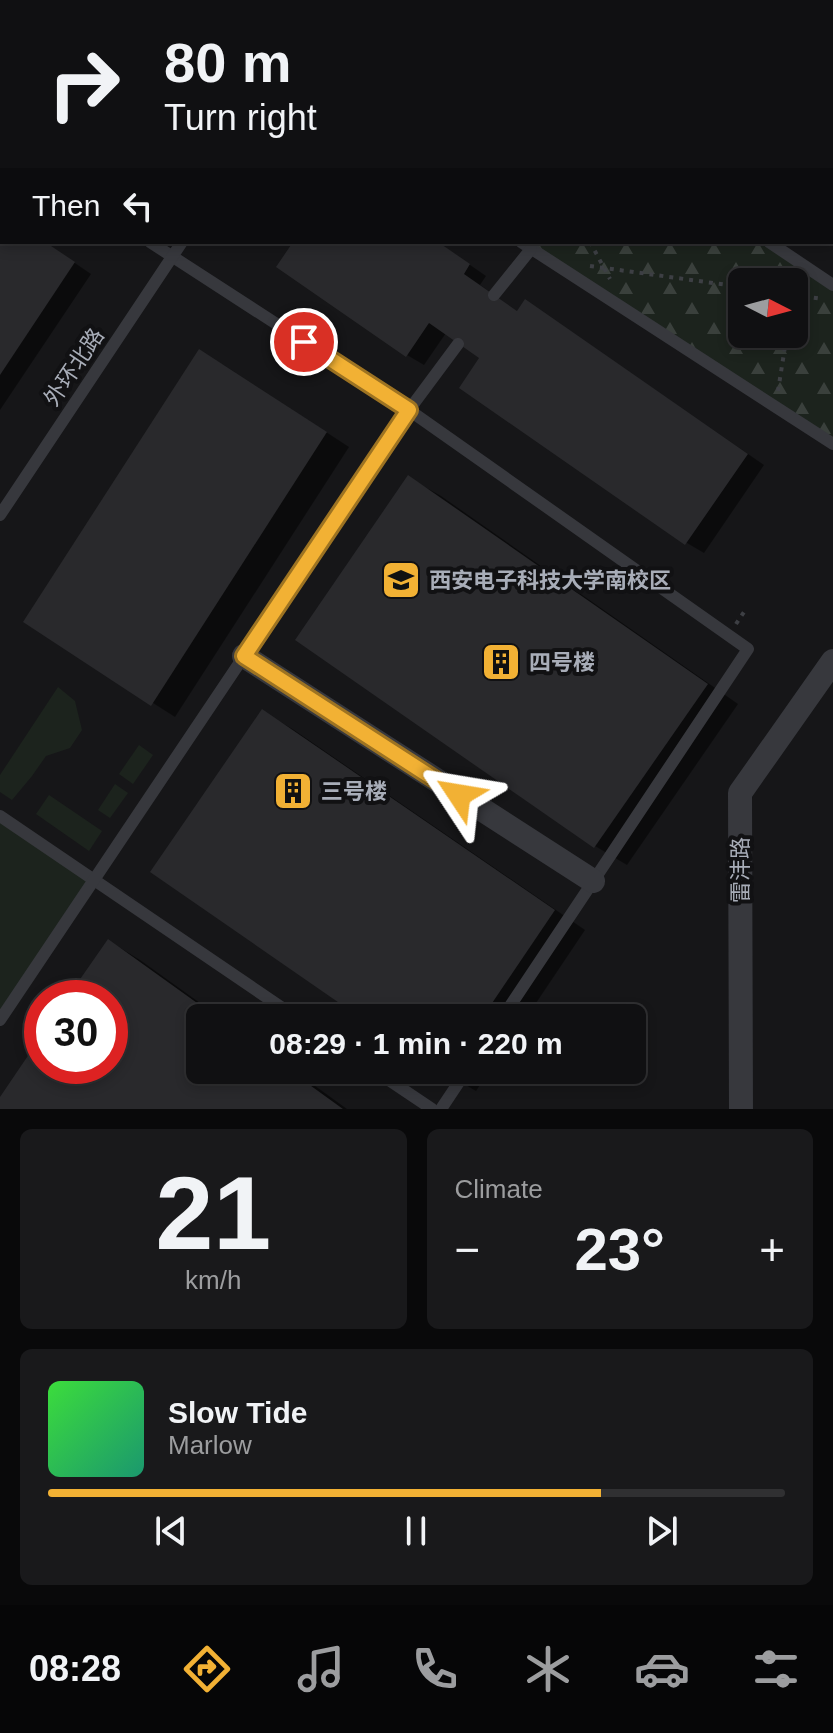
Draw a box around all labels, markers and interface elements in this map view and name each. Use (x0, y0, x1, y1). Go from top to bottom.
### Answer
text: 80 m (164, 31, 292, 94)
icon: right (32, 32, 136, 136)
text: Turn right (164, 97, 317, 138)
icon: left (116, 184, 160, 228)
text: Then (32, 189, 100, 222)
north arrow (728, 268, 808, 348)
map controls (728, 268, 808, 348)
pin (270, 308, 338, 376)
icon: arrive (282, 320, 326, 364)
street label: 外环北路 (39, 324, 109, 410)
school or university icon: 西安电子科技大学南校区 (380, 559, 422, 601)
place label: 西安电子科技大学南校区 (429, 568, 671, 593)
building icon: 四号楼 (480, 641, 522, 683)
place label: 四号楼 (529, 650, 595, 675)
position arrow (417, 753, 501, 837)
building icon: 三号楼 (272, 770, 314, 812)
place label: 三号楼 (321, 779, 387, 804)
street label: 雷沣路 (728, 837, 753, 903)
speed limit sign: 30 (24, 980, 128, 1084)
text: 08:29 · 1 min · 220 m (269, 1027, 563, 1060)
text: 21 (155, 1155, 271, 1271)
text: Climate (455, 1174, 543, 1204)
text: 23° (574, 1216, 665, 1283)
text: − (455, 1225, 480, 1274)
text: + (759, 1225, 785, 1274)
text: km/h (185, 1265, 241, 1295)
text: Slow Tide (168, 1396, 307, 1429)
text: Marlow (168, 1430, 252, 1460)
icon: previous (149, 1509, 193, 1553)
icon: pause (394, 1509, 438, 1553)
icon: next (640, 1509, 684, 1553)
icon: directions (179, 1641, 235, 1697)
icon: music (293, 1641, 349, 1697)
icon: phone (407, 1641, 463, 1697)
icon: climate (520, 1641, 576, 1697)
icon: car (634, 1641, 690, 1697)
icon: filters (748, 1641, 804, 1697)
text: 08:28 (29, 1648, 121, 1689)

